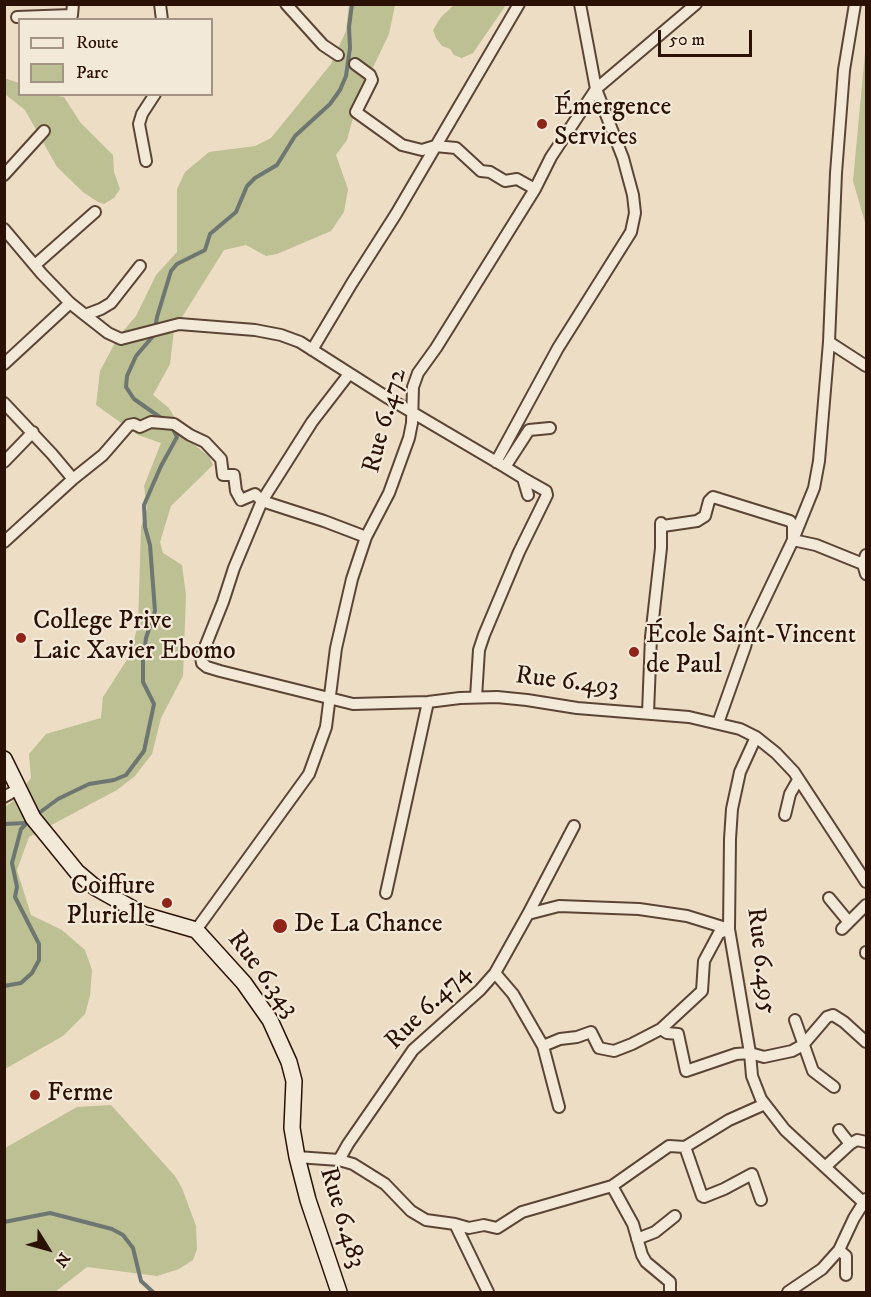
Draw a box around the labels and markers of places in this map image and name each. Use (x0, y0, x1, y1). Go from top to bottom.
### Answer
place label: Émergence Services (554, 93, 671, 154)
marker: Émergence Services (535, 117, 549, 131)
place label: College Prive Laic Xavier Ebomo (33, 607, 236, 668)
place label: École Saint-Vincent de Paul (646, 621, 856, 682)
marker: College Prive Laic Xavier Ebomo (14, 631, 28, 645)
marker: École Saint-Vincent de Paul (627, 645, 641, 659)
place label: Coiffure Plurielle (66, 872, 155, 934)
marker: Coiffure Plurielle (160, 896, 174, 910)
place label: De La Chance (294, 910, 442, 942)
marker: De La Chance (271, 917, 289, 935)
place label: Ferme (47, 1079, 113, 1111)
marker: Ferme (28, 1088, 42, 1102)

